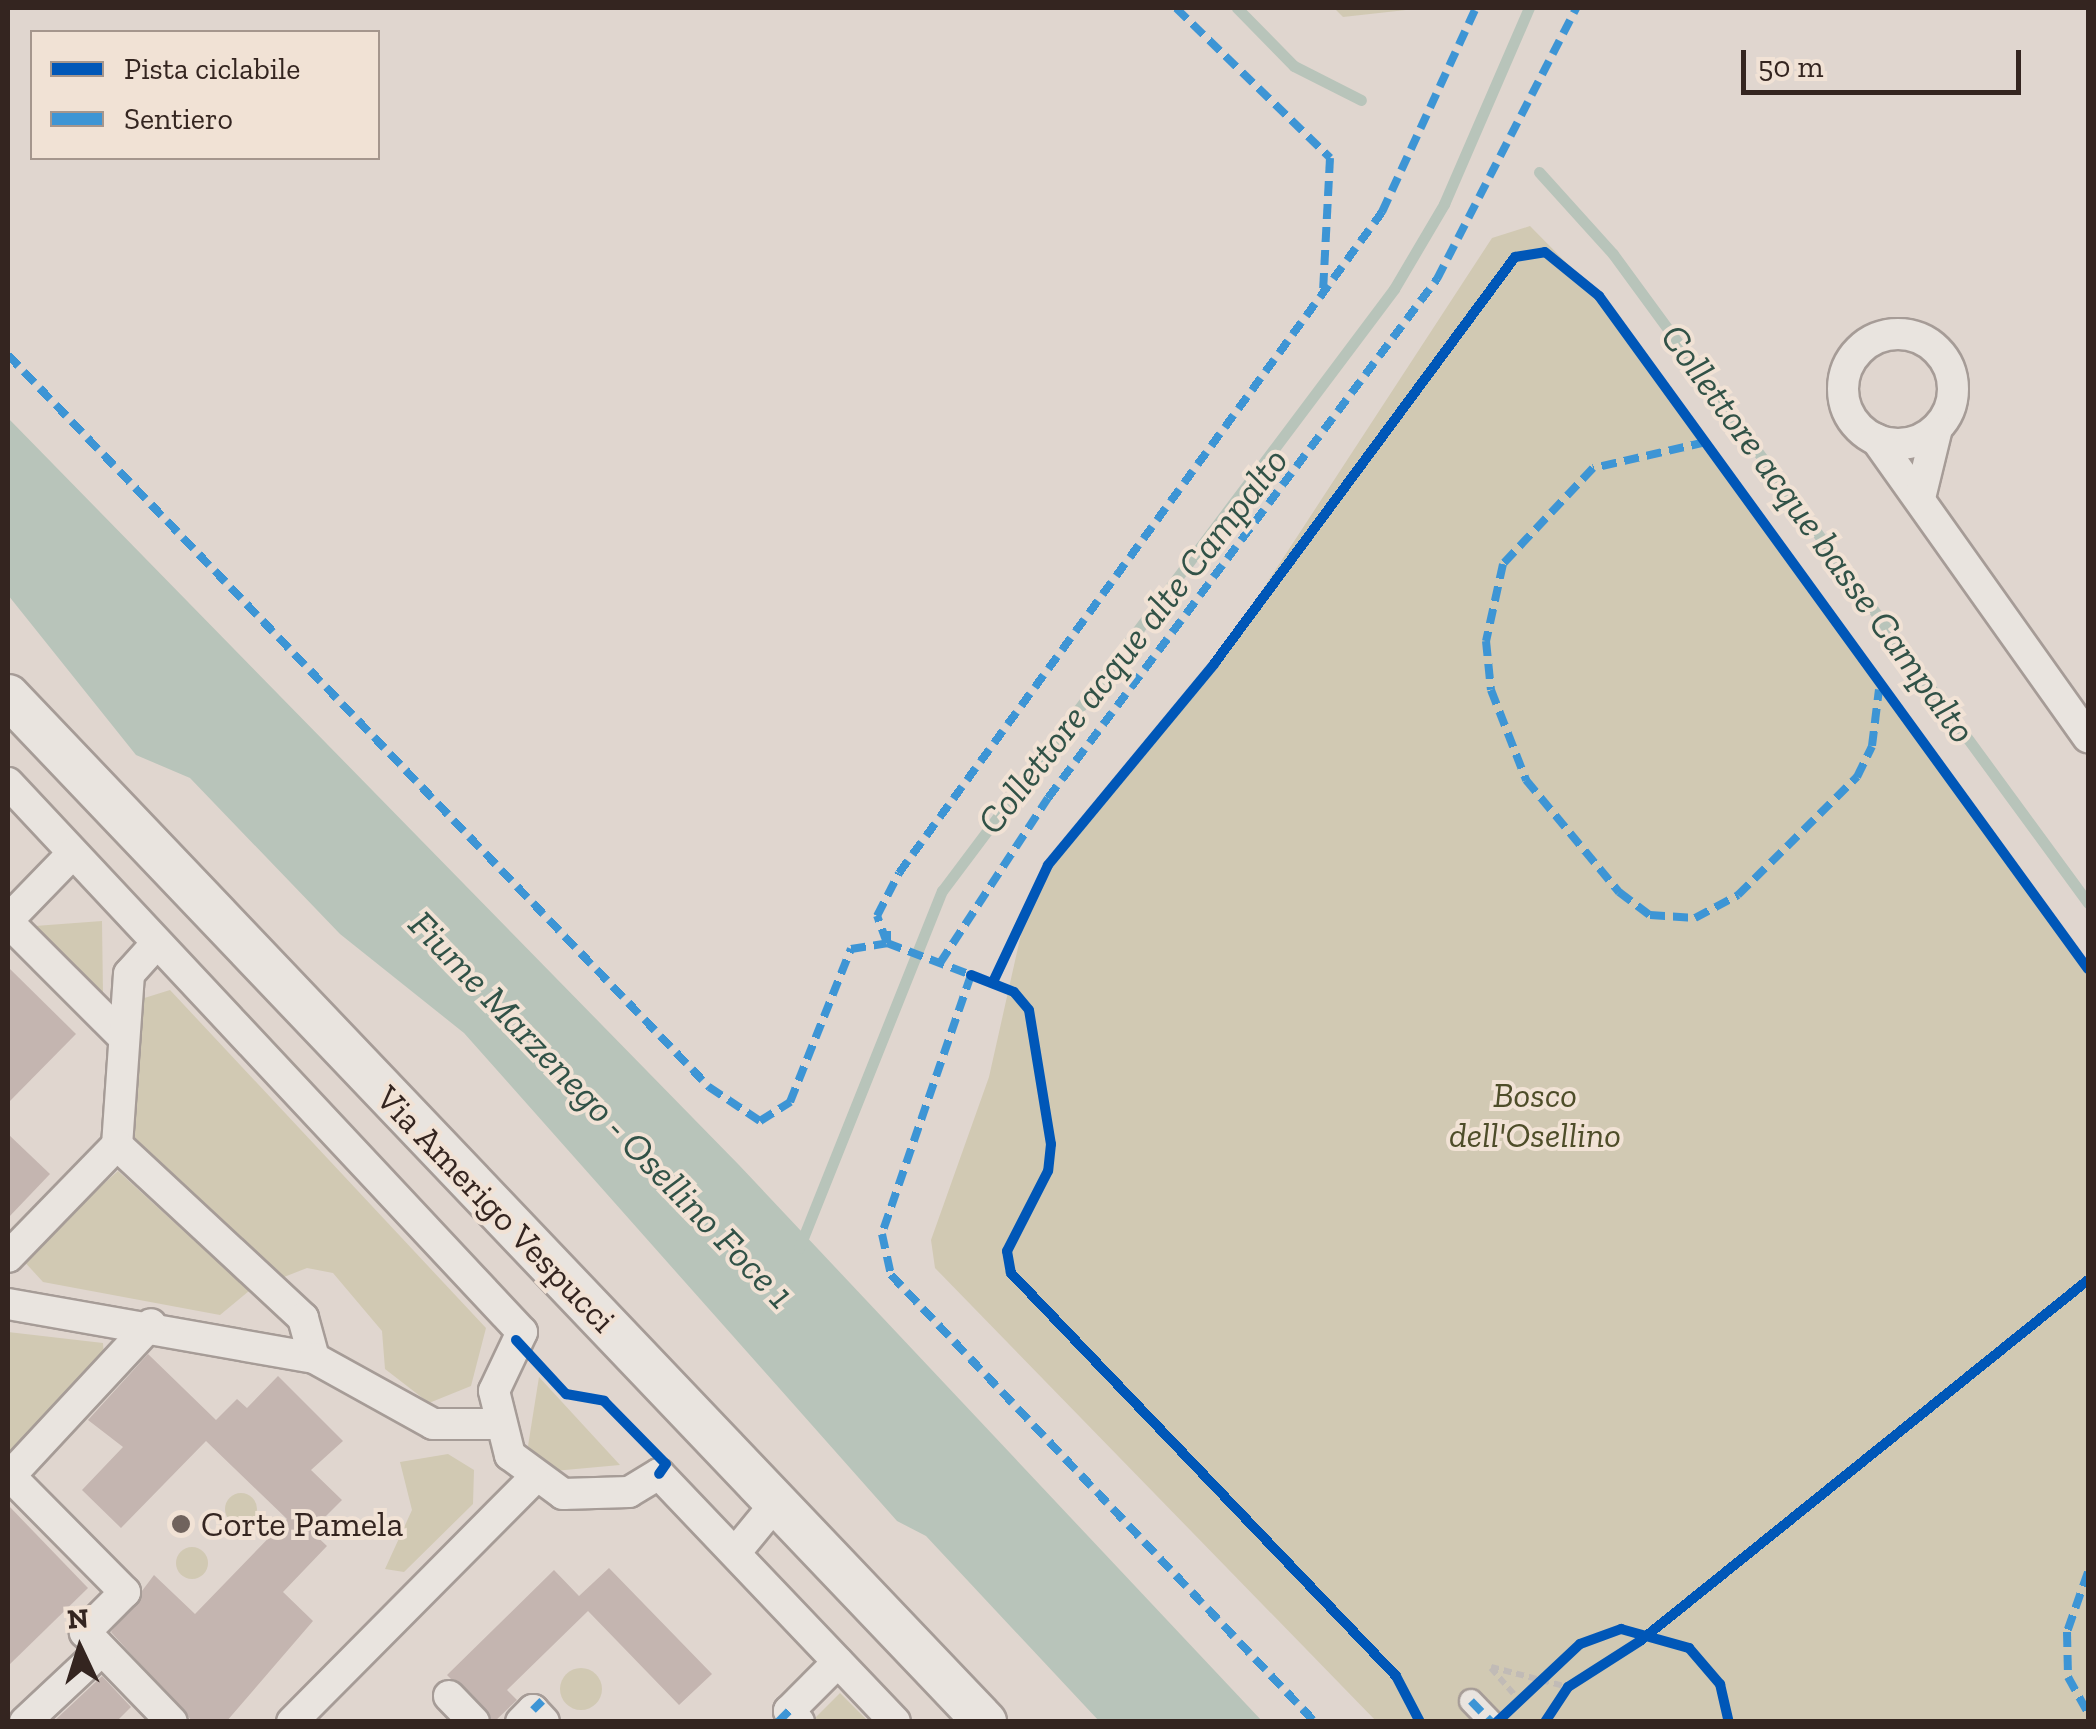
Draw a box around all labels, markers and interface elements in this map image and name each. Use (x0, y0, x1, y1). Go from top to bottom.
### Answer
legend (30, 30, 380, 160)
scale bar (1746, 30, 2026, 92)
text: 50 m (1758, 49, 1823, 85)
text: Pista ciclabile (124, 51, 300, 87)
text: Sentiero (124, 101, 233, 137)
water label: Collettore acque basse Campalto (1651, 316, 1985, 752)
water label: Collettore acque alte Campalto (968, 439, 1298, 843)
water label: Fiume Marzenego - Osellino Foce 1 (399, 902, 803, 1318)
park label: Bosco dell'Osellino (1449, 1074, 1621, 1156)
street label: Via Amerigo Vespucci (367, 1076, 625, 1342)
place label: Corte Pamela (201, 1503, 403, 1545)
marker: Corte Pamela (170, 1513, 192, 1535)
north arrow (30, 1599, 130, 1699)
text: N (66, 1601, 90, 1636)

